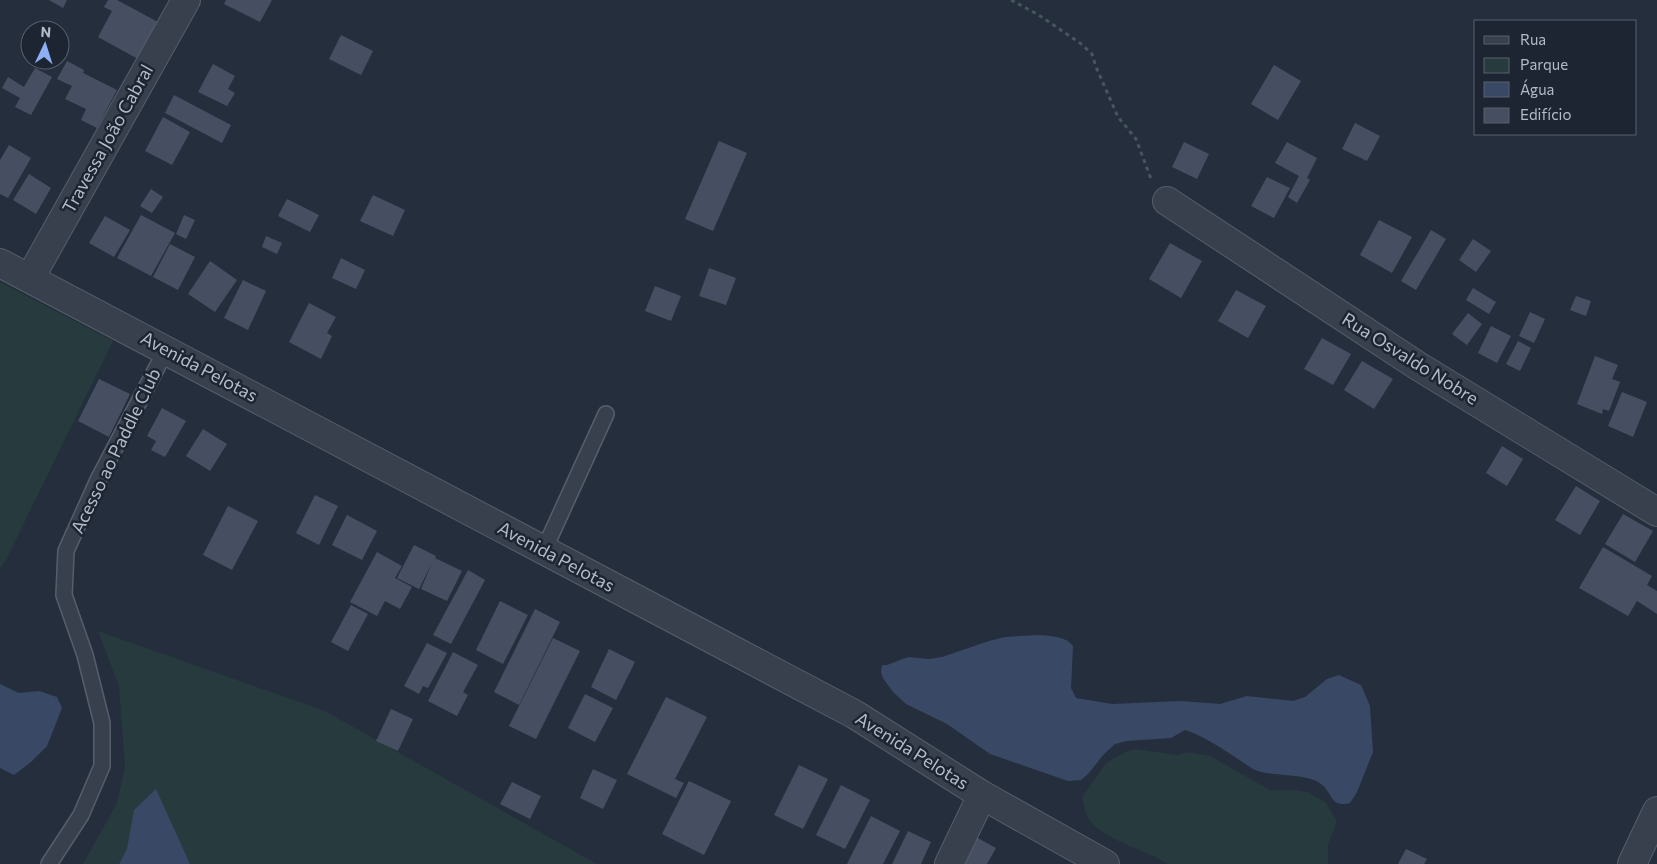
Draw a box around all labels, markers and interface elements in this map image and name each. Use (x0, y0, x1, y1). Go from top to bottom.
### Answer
north arrow (20, 20, 70, 70)
legend (1474, 20, 1637, 135)
text: N (40, 23, 52, 40)
text: Rua (1520, 30, 1546, 48)
text: Parque (1520, 55, 1568, 73)
street label: Travessa João Cabral (57, 60, 157, 217)
text: Água (1520, 79, 1554, 98)
text: Edifício (1520, 105, 1571, 123)
street label: Rua Osvaldo Nobre (1338, 307, 1483, 409)
street label: Avenida Pelotas (137, 326, 262, 406)
street label: Acesso ao Paddle Club (65, 364, 165, 537)
street label: Avenida Pelotas (494, 516, 619, 596)
street label: Avenida Pelotas (852, 707, 973, 794)

